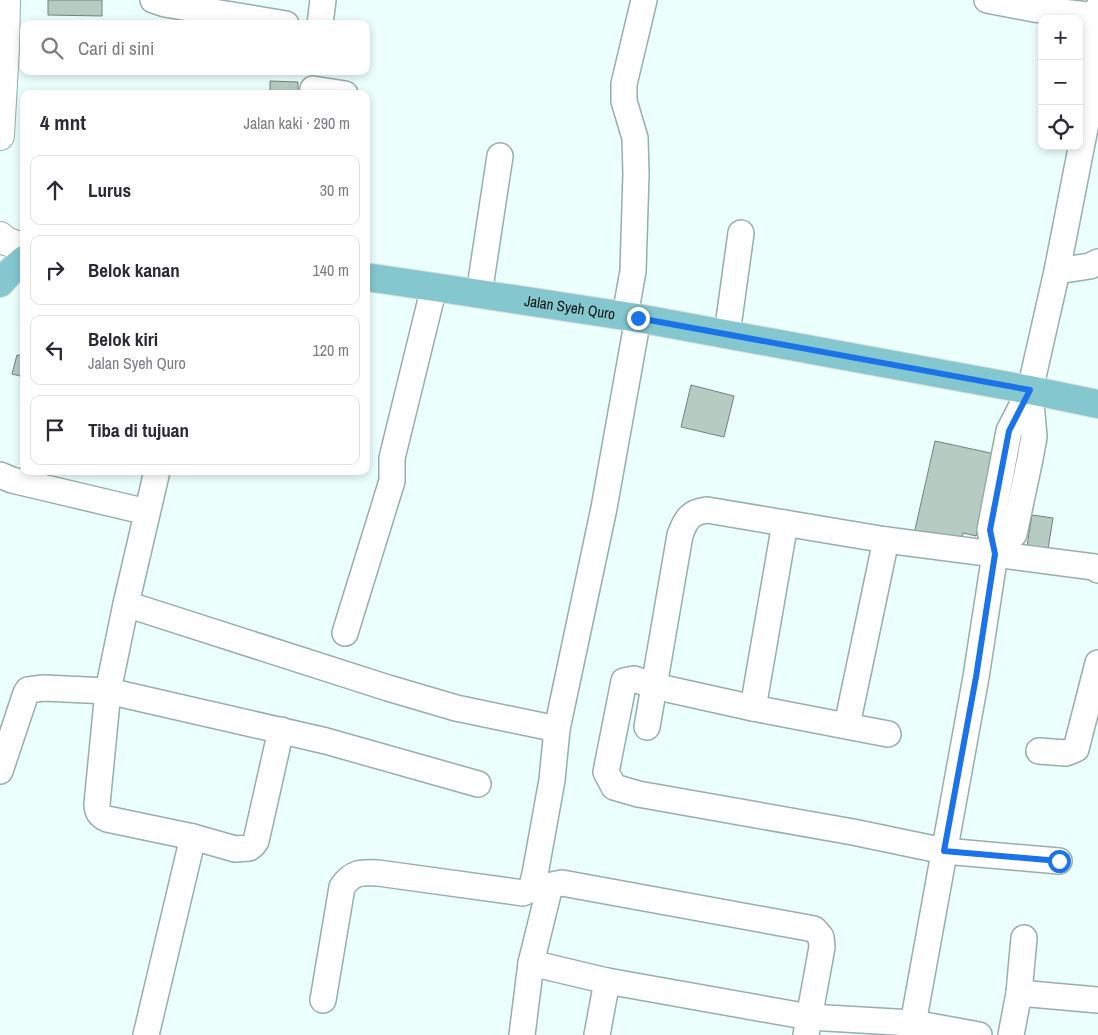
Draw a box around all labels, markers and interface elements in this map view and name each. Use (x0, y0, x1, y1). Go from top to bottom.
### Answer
map controls (1038, 15, 1083, 150)
button: + (1038, 15, 1083, 60)
search box (20, 20, 370, 75)
icon: search (38, 34, 66, 62)
text: Cari di sini (78, 35, 154, 61)
button: − (1038, 60, 1083, 105)
button: locate (1038, 105, 1083, 150)
text: 4 mnt (40, 108, 86, 137)
text: Jalan kaki · 290 m (244, 112, 350, 134)
icon: ahead (41, 176, 69, 204)
text: Lurus (88, 177, 131, 203)
text: 30 m (320, 179, 349, 201)
icon: right (41, 256, 69, 284)
text: Belok kanan (88, 257, 180, 283)
text: 140 m (313, 259, 349, 281)
street label: Jalan Syeh Quro (523, 290, 617, 324)
route end (627, 307, 650, 330)
text: Belok kiri (88, 326, 158, 352)
icon: left (41, 336, 69, 364)
text: 120 m (313, 339, 349, 361)
text: Jalan Syeh Quro (88, 352, 186, 374)
icon: arrive (41, 416, 69, 444)
text: Tiba di tujuan (88, 417, 189, 443)
route start (1048, 850, 1071, 873)

